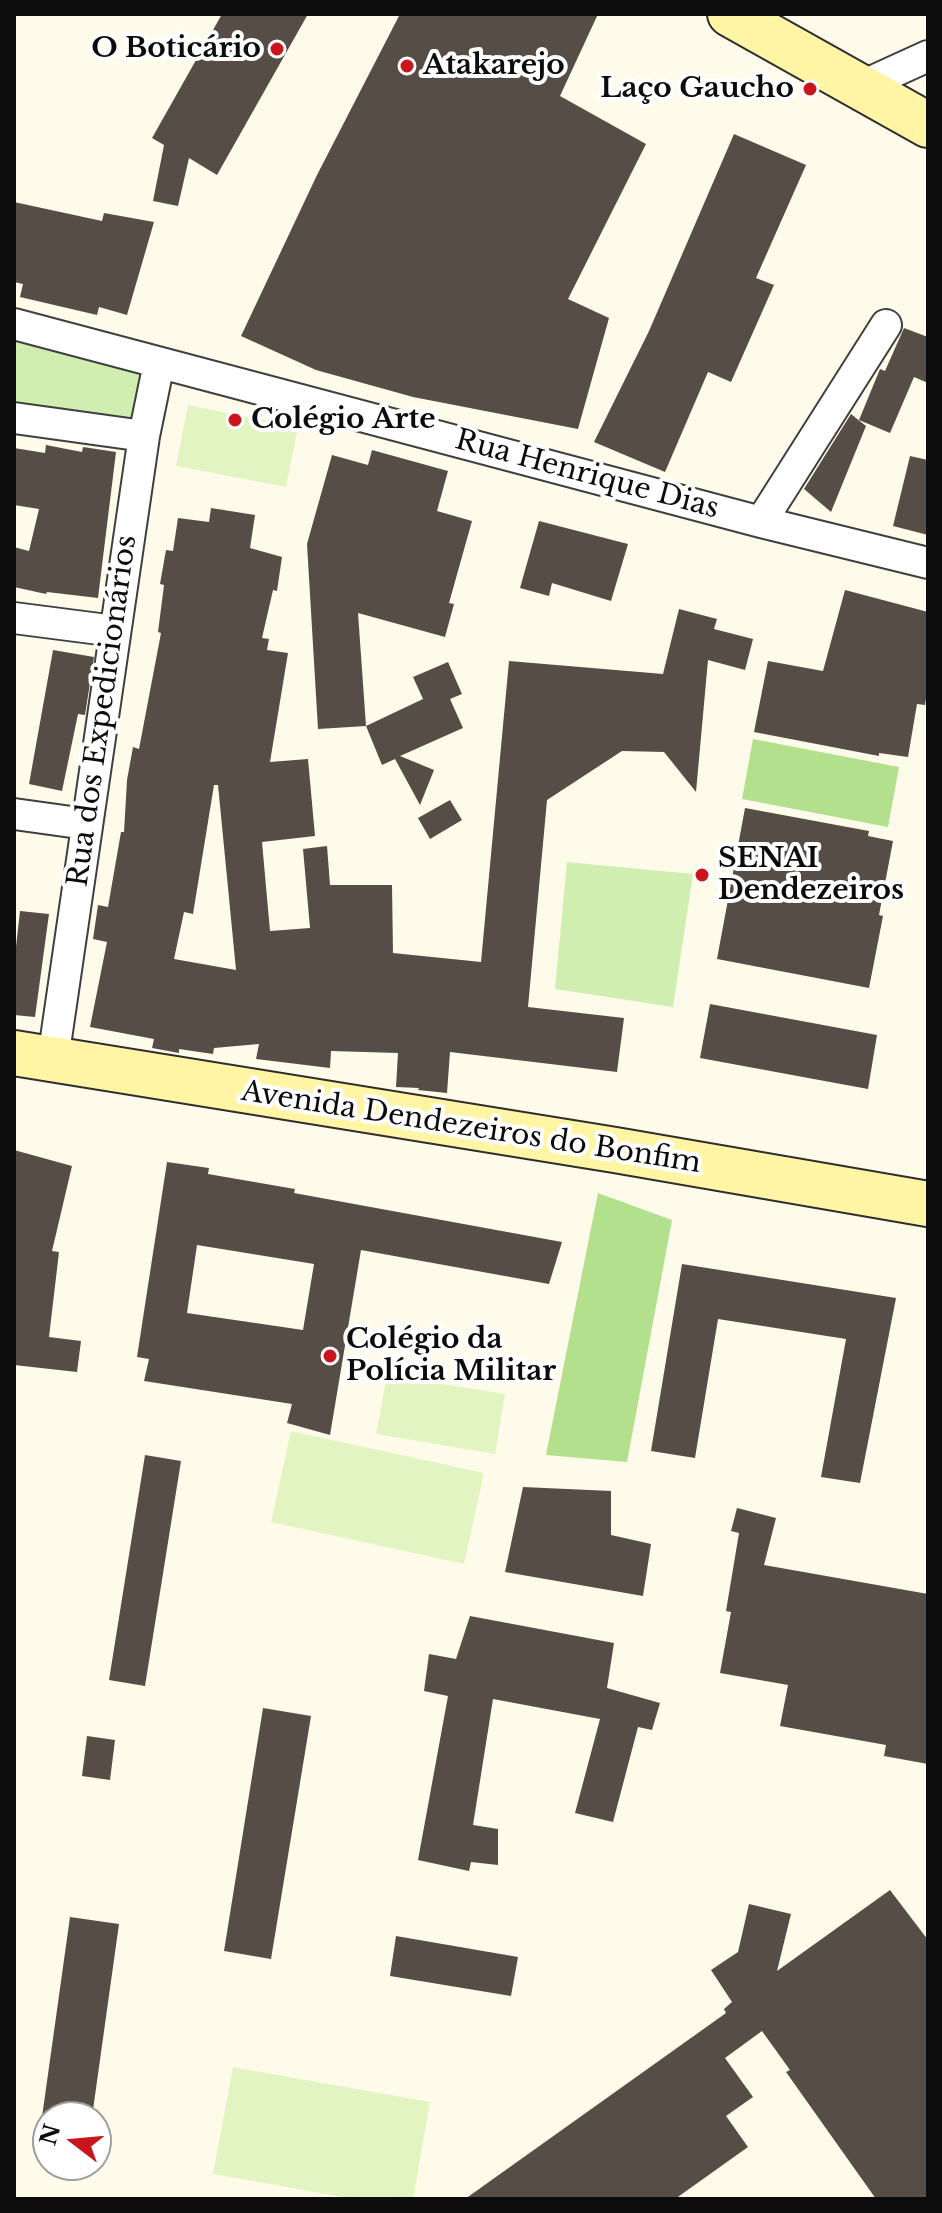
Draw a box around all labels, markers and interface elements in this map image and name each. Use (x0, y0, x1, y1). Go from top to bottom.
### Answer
place label: O Boticário (91, 32, 261, 66)
marker: O Boticário (268, 40, 286, 58)
place label: Atakarejo (423, 49, 565, 83)
marker: Atakarejo (398, 57, 416, 75)
place label: Laço Gaucho (600, 72, 794, 106)
marker: Laço Gaucho (801, 80, 819, 98)
place label: Colégio Arte (251, 403, 436, 437)
marker: Colégio Arte (226, 411, 244, 429)
street label: Rua Henrique Dias (452, 424, 722, 526)
street label: Rua dos Expedicionários (62, 533, 144, 889)
place label: SENAI Dendezeiros (718, 842, 904, 908)
marker: SENAI Dendezeiros (693, 866, 711, 884)
street label: Avenida Dendezeiros do Bonfim (239, 1075, 703, 1181)
place label: Colégio da Polícia Militar (346, 1323, 556, 1389)
marker: Colégio da Polícia Militar (321, 1347, 339, 1365)
north arrow (32, 2101, 112, 2181)
text: N (35, 2121, 66, 2148)

